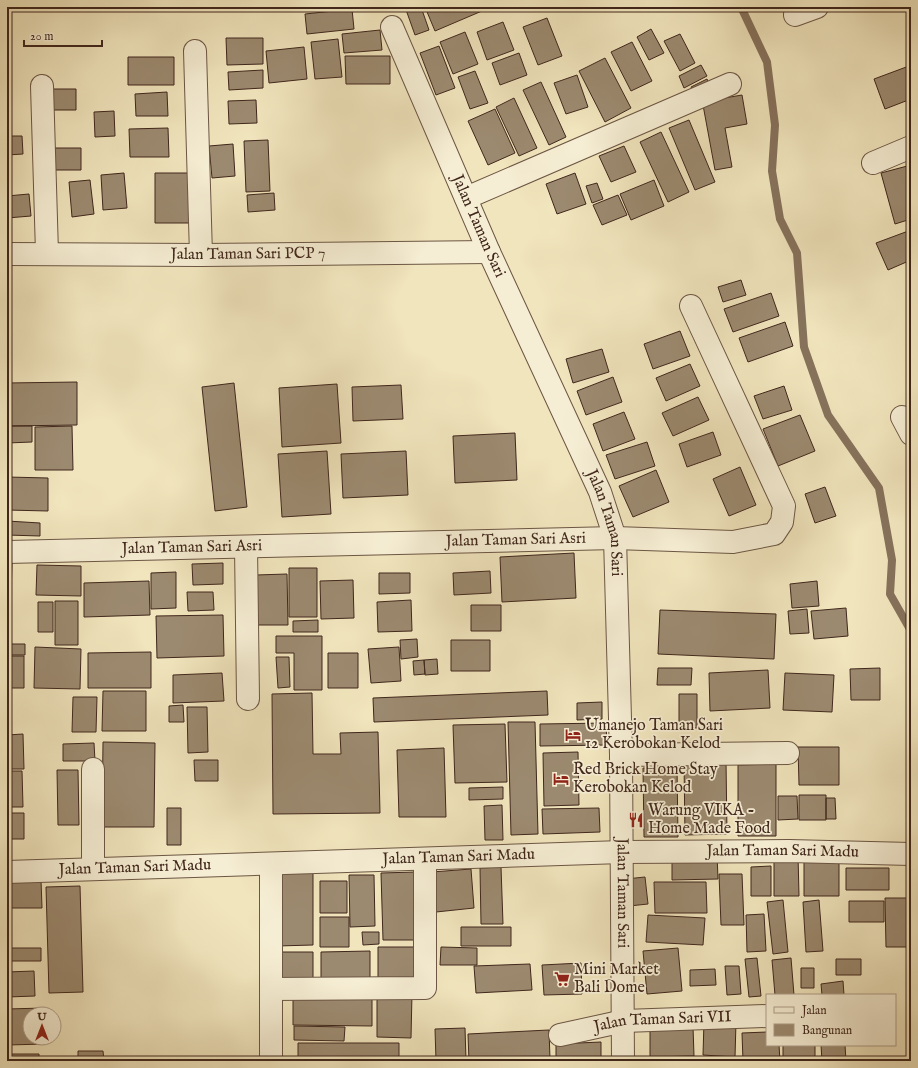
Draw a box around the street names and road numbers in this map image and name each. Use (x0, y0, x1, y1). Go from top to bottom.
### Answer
street label: Jalan Taman Sari (446, 170, 509, 281)
street label: Jalan Taman Sari PCP 7 (169, 244, 325, 265)
street label: Jalan Taman Sari (580, 465, 626, 577)
street label: Jalan Taman Sari Asri (443, 529, 586, 552)
street label: Jalan Taman Sari Asri (120, 536, 262, 559)
street label: Jalan Taman Sari (612, 836, 632, 948)
street label: Jalan Taman Sari Madu (704, 841, 859, 863)
street label: Jalan Taman Sari Madu (380, 845, 535, 870)
street label: Jalan Taman Sari Madu (56, 855, 212, 880)
street label: Jalan Taman Sari VII (590, 1007, 732, 1038)

